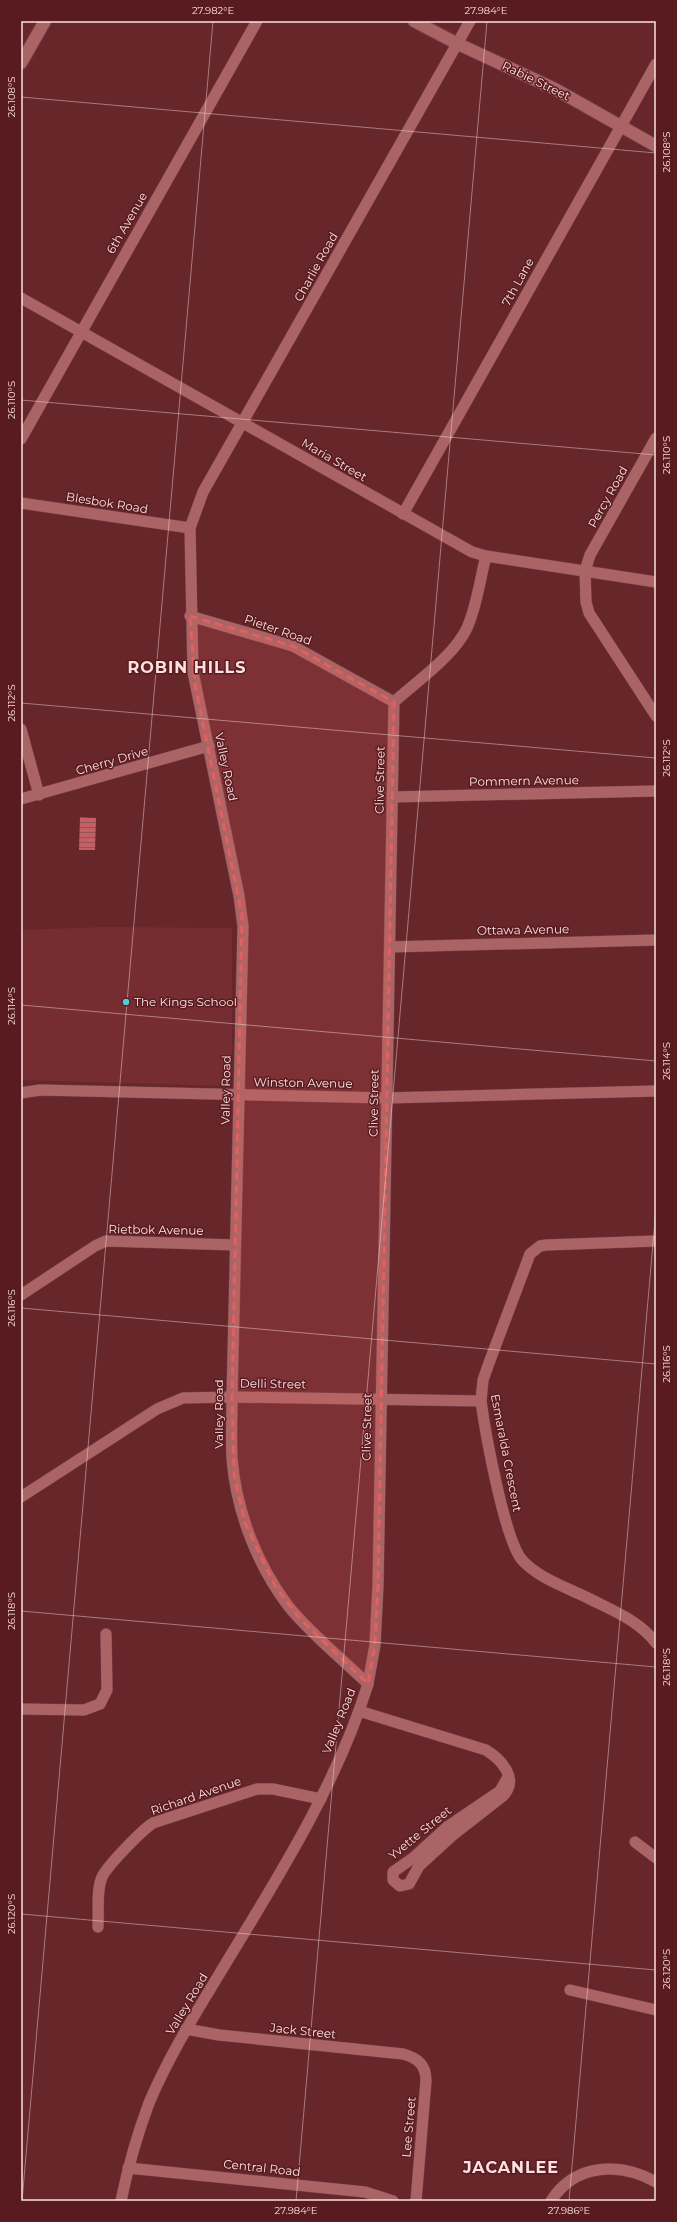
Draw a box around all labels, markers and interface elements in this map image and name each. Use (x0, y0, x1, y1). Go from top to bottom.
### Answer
text: 27.982°E (192, 4, 234, 17)
text: 27.984°E (465, 4, 508, 17)
street label: Rabie Street (500, 58, 573, 104)
text: 26.108°S (5, 77, 18, 118)
text: 26.108°S (660, 132, 673, 173)
street label: 6th Avenue (103, 189, 150, 256)
street label: Charlie Road (290, 230, 341, 304)
street label: 7th Lane (498, 255, 537, 308)
text: 26.110°S (5, 381, 18, 419)
street label: Maria Street (299, 435, 370, 484)
text: 26.110°S (660, 436, 673, 474)
street label: Percy Road (584, 463, 631, 530)
street label: Blesbok Road (65, 489, 149, 516)
street label: Pieter Road (242, 611, 314, 648)
district label: ROBIN HILLS (128, 658, 246, 677)
text: 26.112°S (5, 684, 18, 722)
street label: Valley Road (212, 731, 241, 802)
text: 26.112°S (660, 739, 673, 777)
street label: Cherry Drive (74, 743, 150, 778)
street label: Clive Street (371, 746, 388, 814)
street label: Pommern Avenue (469, 772, 579, 789)
street label: Ottawa Avenue (477, 921, 569, 938)
text: 26.114°S (5, 987, 18, 1025)
place label: The Kings School (134, 994, 237, 1009)
marker: The Kings School (121, 997, 131, 1007)
text: 26.114°S (660, 1042, 673, 1080)
street label: Valley Road (217, 1055, 234, 1125)
street label: Clive Street (365, 1069, 382, 1137)
street label: Winston Avenue (253, 1074, 353, 1091)
street label: Rietbok Avenue (108, 1221, 204, 1238)
text: 26.116°S (5, 1289, 18, 1327)
text: 26.116°S (660, 1345, 673, 1383)
street label: Delli Street (240, 1375, 306, 1392)
street label: Valley Road (211, 1379, 226, 1449)
street label: Clive Street (358, 1393, 375, 1461)
street label: Esmaralda Crescent (488, 1393, 525, 1513)
text: 26.118°S (5, 1592, 18, 1630)
text: 26.118°S (660, 1648, 673, 1686)
street label: Valley Road (319, 1686, 358, 1756)
street label: Richard Avenue (148, 1773, 243, 1818)
street label: Yvette Street (385, 1803, 454, 1863)
text: 26.120°S (5, 1894, 18, 1934)
text: 26.120°S (660, 1949, 673, 1989)
street label: Valley Road (162, 1970, 211, 2037)
street label: Jack Street (268, 2019, 337, 2041)
street label: Lee Street (398, 2096, 419, 2158)
street label: Central Road (223, 2156, 301, 2179)
district label: JACANLEE (462, 2158, 559, 2177)
text: 27.984°E (275, 2204, 318, 2217)
text: 27.986°E (548, 2204, 590, 2217)

